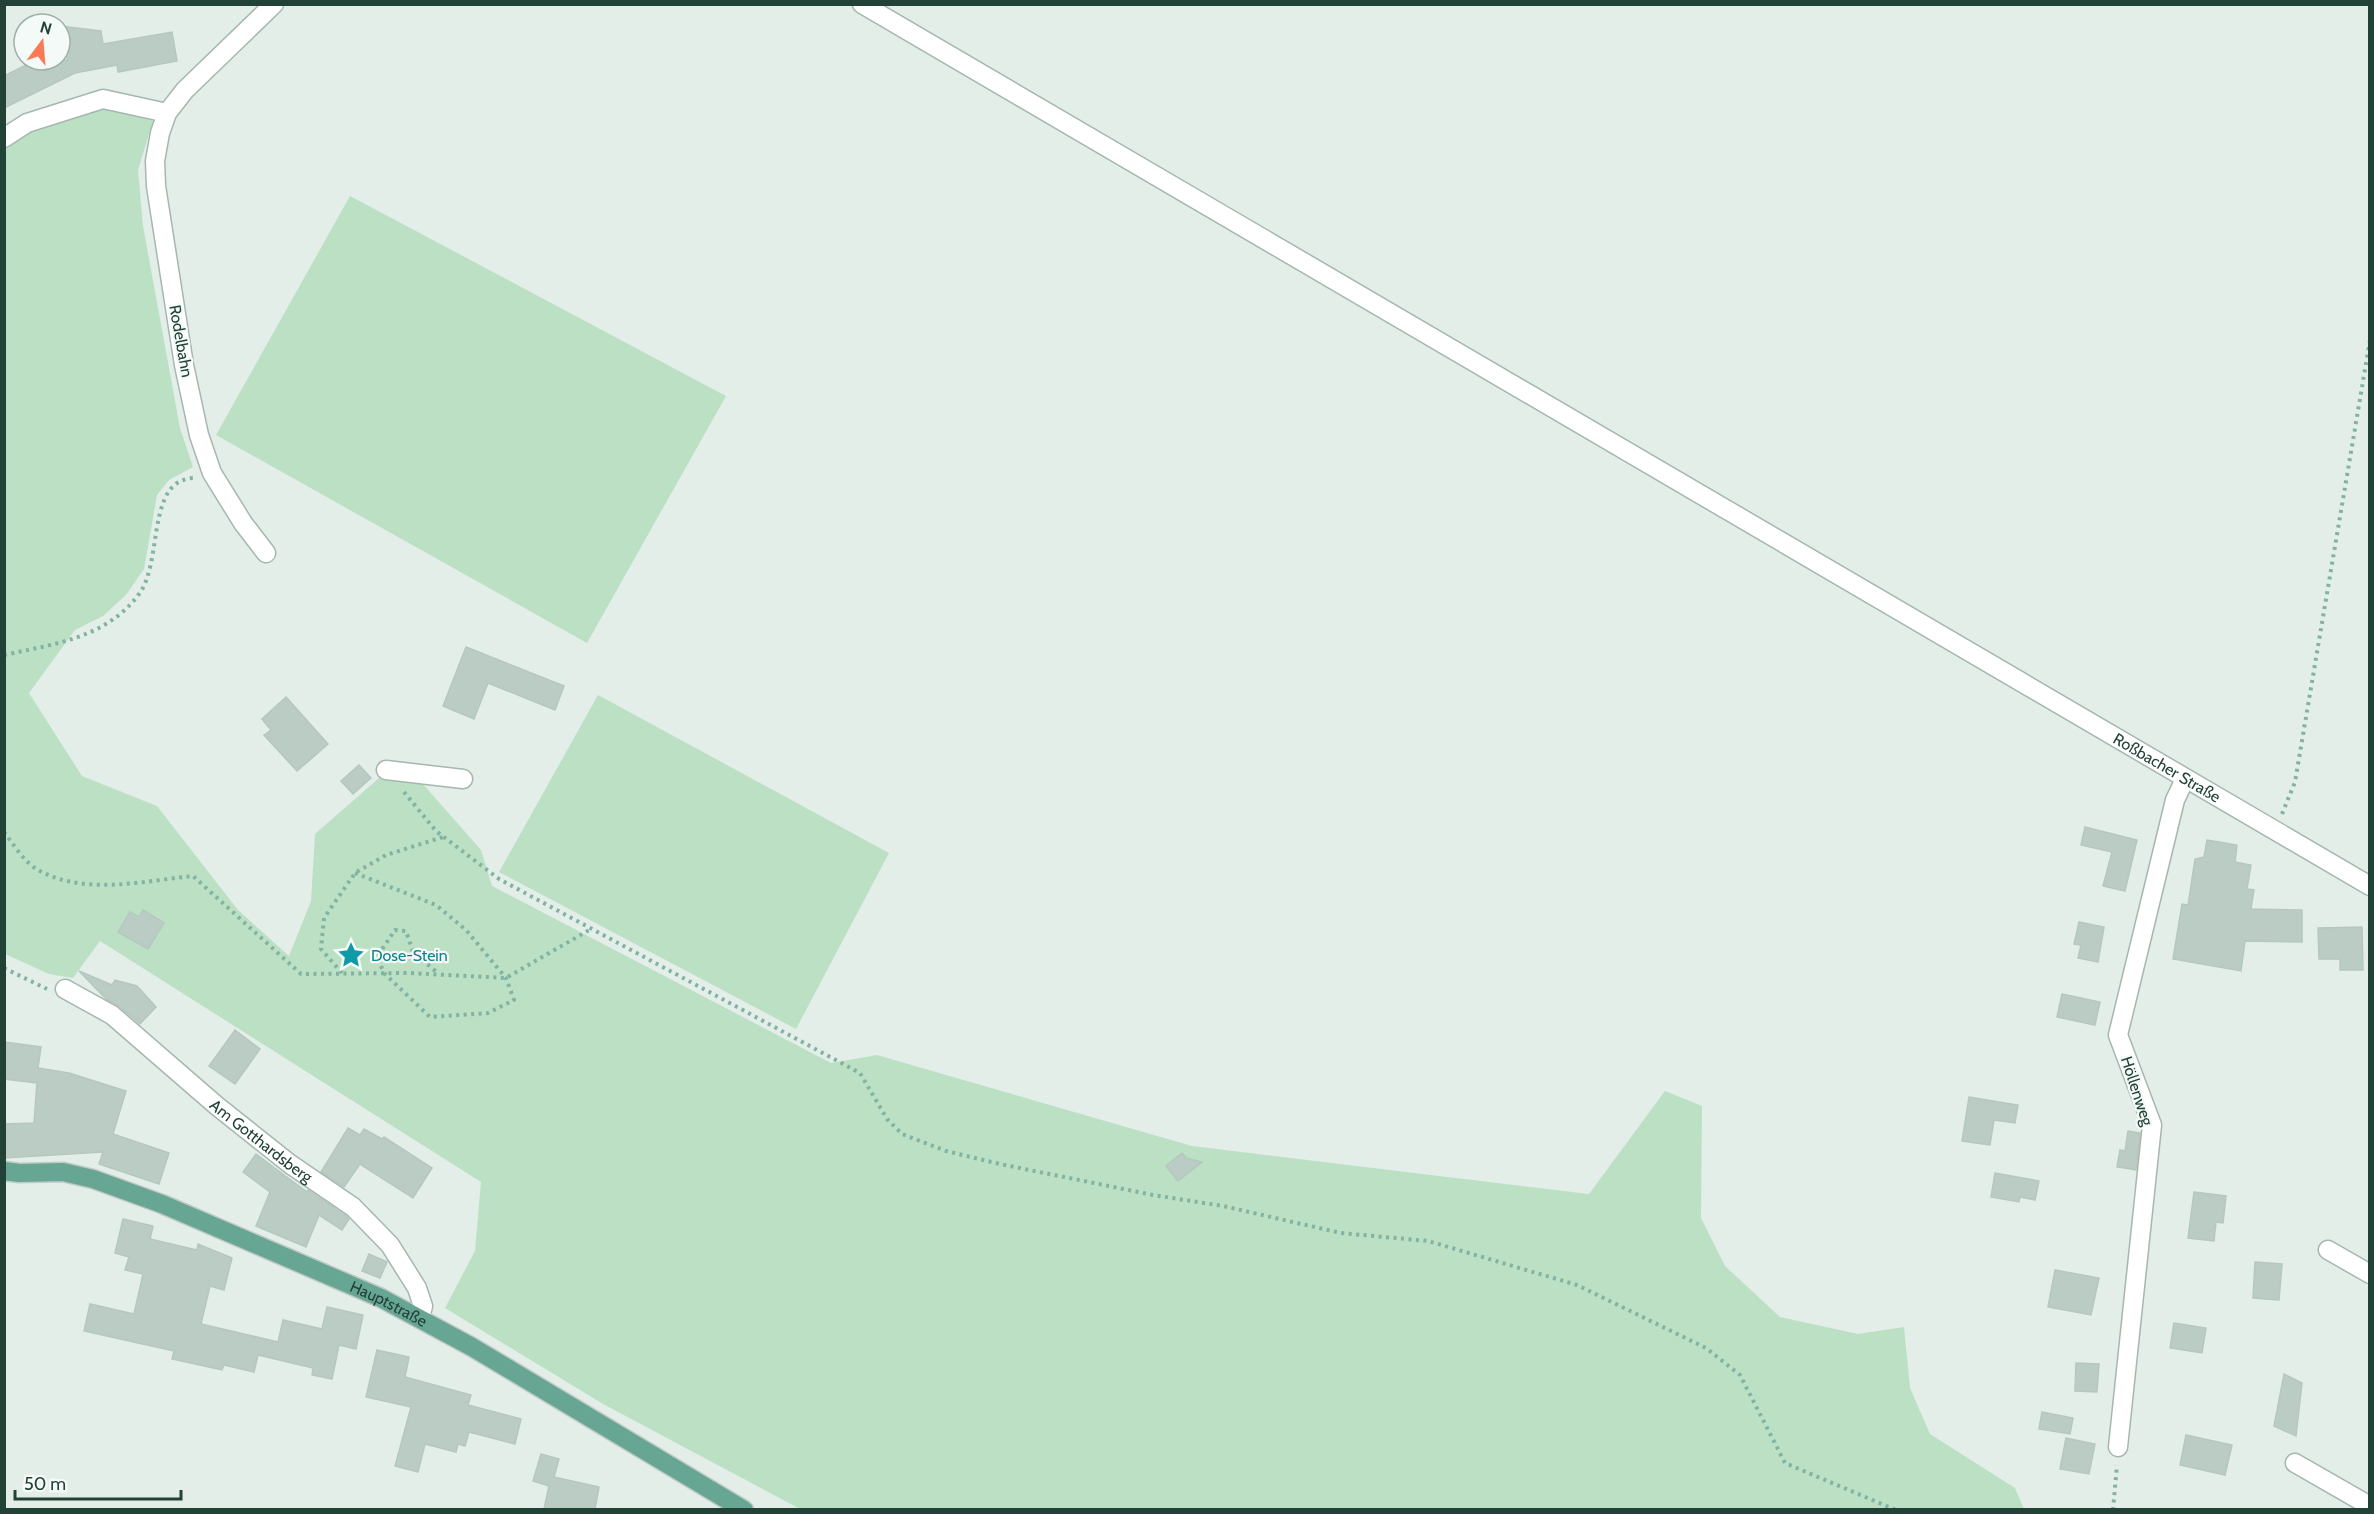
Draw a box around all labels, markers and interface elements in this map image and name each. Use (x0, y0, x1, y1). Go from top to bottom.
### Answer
north arrow (12, 12, 72, 72)
text: N (38, 17, 54, 39)
street label: Rodelbahn (165, 303, 197, 379)
street label: Roßbacher Straße (2110, 729, 2224, 806)
place icon: Dose-Stein (336, 940, 366, 970)
place label: Dose-Stein (371, 946, 448, 965)
street label: Höllenweg (2117, 1054, 2157, 1129)
street label: Am Gotthardsberg (206, 1095, 317, 1187)
street label: Hauptstraße (347, 1276, 430, 1331)
scale bar (15, 1463, 182, 1501)
text: 50 m (24, 1473, 66, 1495)

